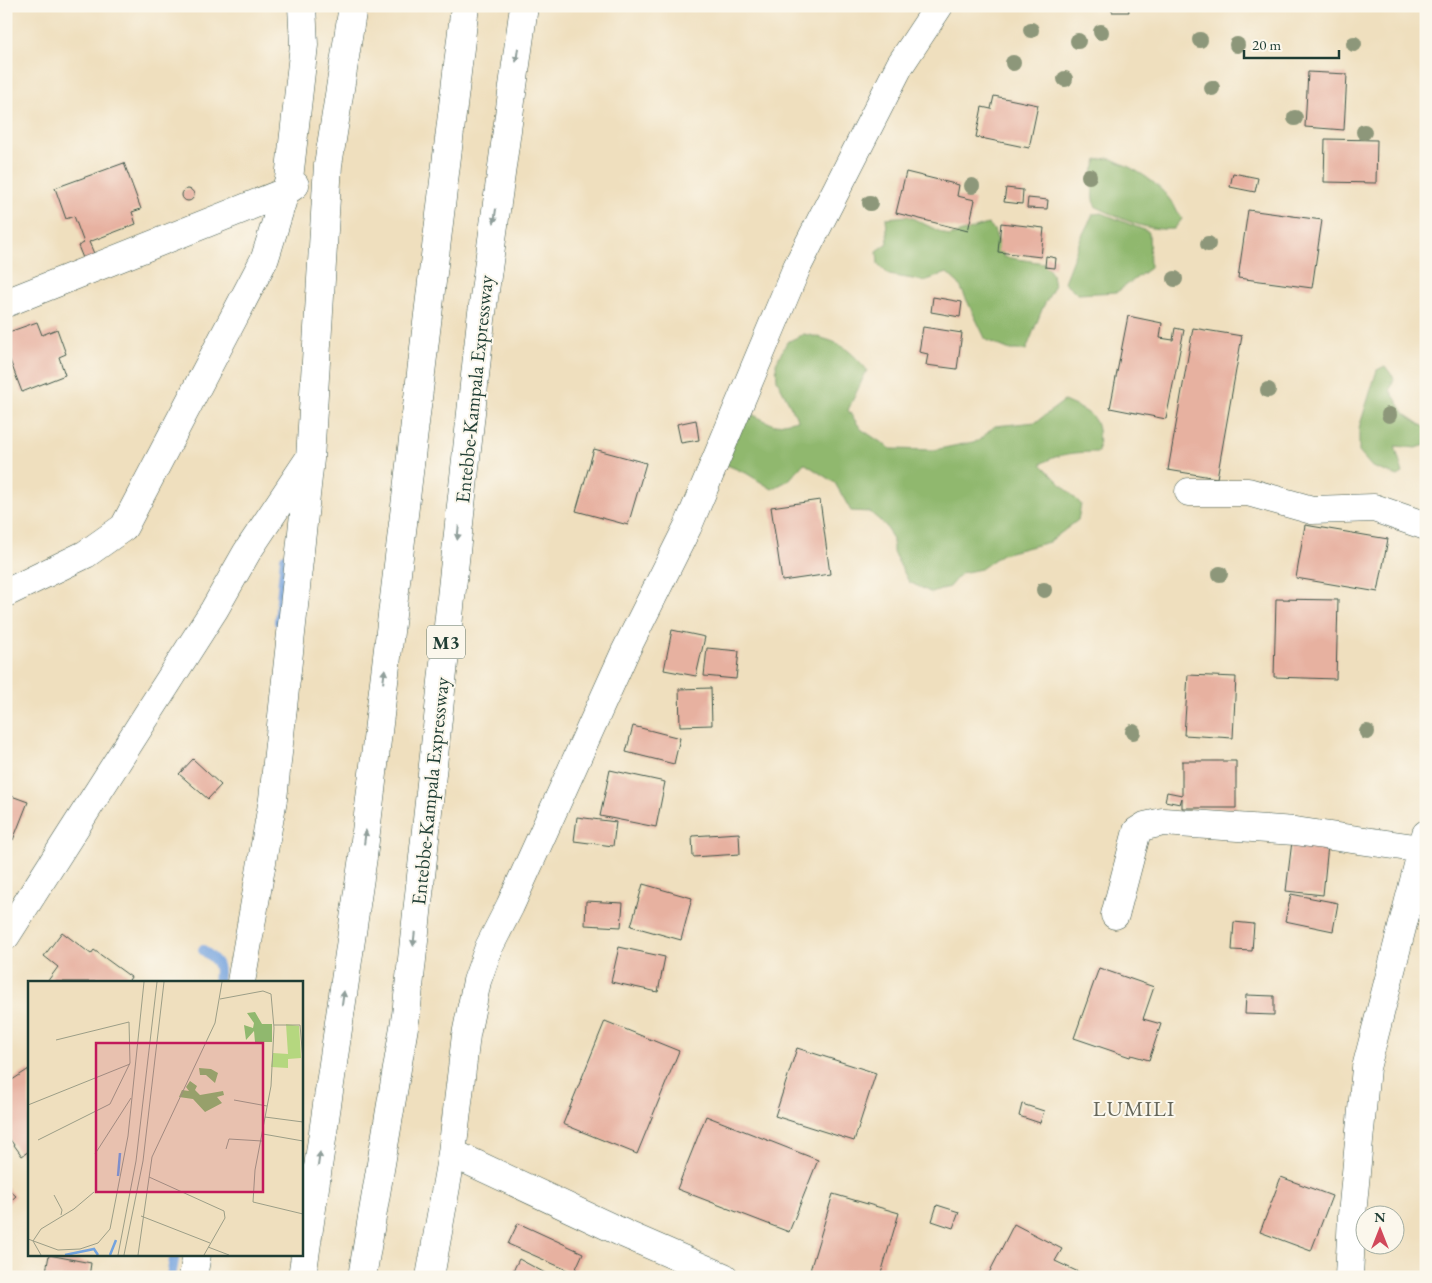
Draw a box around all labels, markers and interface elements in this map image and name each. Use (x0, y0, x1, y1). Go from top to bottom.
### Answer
scale bar (1244, 28, 1340, 60)
text: 20 m (1252, 35, 1281, 54)
one-way arrow (513, 47, 521, 63)
one-way arrow (491, 208, 499, 224)
street label: Entebbe-Kampala Expressway (449, 273, 499, 504)
one-way arrow (454, 526, 462, 542)
road number: M3 (427, 626, 465, 659)
one-way arrow (380, 668, 388, 684)
street label: Entebbe-Kampala Expressway (405, 675, 455, 906)
one-way arrow (361, 829, 369, 845)
one-way arrow (410, 931, 418, 947)
inset map (28, 981, 302, 1256)
one-way arrow (339, 990, 347, 1006)
district label: LUMILI (1093, 1094, 1175, 1123)
one-way arrow (316, 1151, 324, 1167)
north arrow (1354, 1206, 1404, 1256)
text: N (1374, 1208, 1386, 1226)

